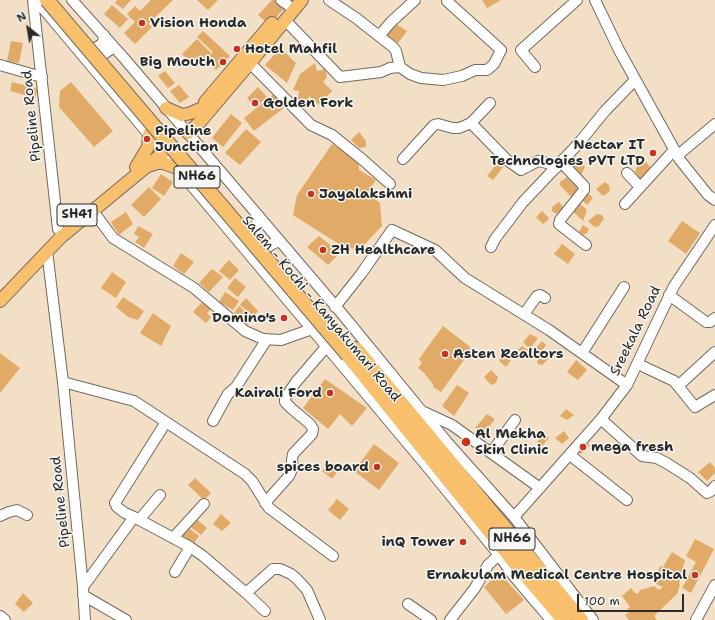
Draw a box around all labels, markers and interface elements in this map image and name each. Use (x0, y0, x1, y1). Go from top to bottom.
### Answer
north arrow (8, 8, 48, 48)
text: N (14, 9, 29, 26)
place label: Vision Honda (150, 15, 247, 31)
marker: Vision Honda (137, 18, 147, 28)
place label: Hotel Mahfil (245, 41, 337, 57)
marker: Hotel Mahfil (232, 44, 242, 54)
place label: Big Mouth (140, 54, 215, 70)
marker: Big Mouth (218, 57, 228, 67)
street label: Pipeline Road (19, 69, 45, 163)
place label: Golden Fork (263, 95, 353, 111)
marker: Golden Fork (250, 98, 260, 108)
place label: Pipeline Junction (155, 123, 218, 156)
marker: Pipeline Junction (142, 134, 152, 144)
place label: Nectar IT Technologies PVT LTD (490, 137, 645, 170)
marker: Nectar IT Technologies PVT LTD (648, 148, 658, 158)
road number: NH66 (174, 166, 220, 188)
place label: Jayalakshmi (319, 186, 412, 202)
marker: Jayalakshmi (306, 189, 316, 199)
road number: SH41 (57, 204, 97, 226)
street label: Salem - Kochi - Kanyakumari Road (238, 213, 404, 405)
place label: ZH Healthcare (331, 242, 435, 258)
marker: ZH Healthcare (318, 245, 328, 255)
street label: Sreekala Road (607, 283, 665, 379)
place label: Domino's (212, 310, 276, 326)
marker: Domino's (279, 313, 289, 323)
place label: Asten Realtors (453, 346, 563, 362)
marker: Asten Realtors (440, 349, 450, 359)
place label: Kairali Ford (235, 385, 322, 401)
marker: Kairali Ford (325, 388, 335, 398)
place label: Al Mekha Skin Clinic (475, 426, 549, 458)
marker: Al Mekha Skin Clinic (460, 436, 472, 448)
place label: mega fresh (591, 439, 673, 455)
marker: mega fresh (578, 442, 588, 452)
street label: Pipeline Road (48, 455, 74, 549)
place label: spices board (277, 459, 369, 475)
marker: spices board (372, 462, 382, 472)
road number: NH66 (489, 528, 535, 550)
place label: inQ Tower (381, 534, 455, 550)
marker: inQ Tower (458, 537, 468, 547)
place label: Ernakulam Medical Centre Hospital (426, 567, 687, 583)
marker: Ernakulam Medical Centre Hospital (690, 570, 700, 580)
scale bar (579, 586, 686, 612)
text: 100 m (584, 593, 620, 609)

